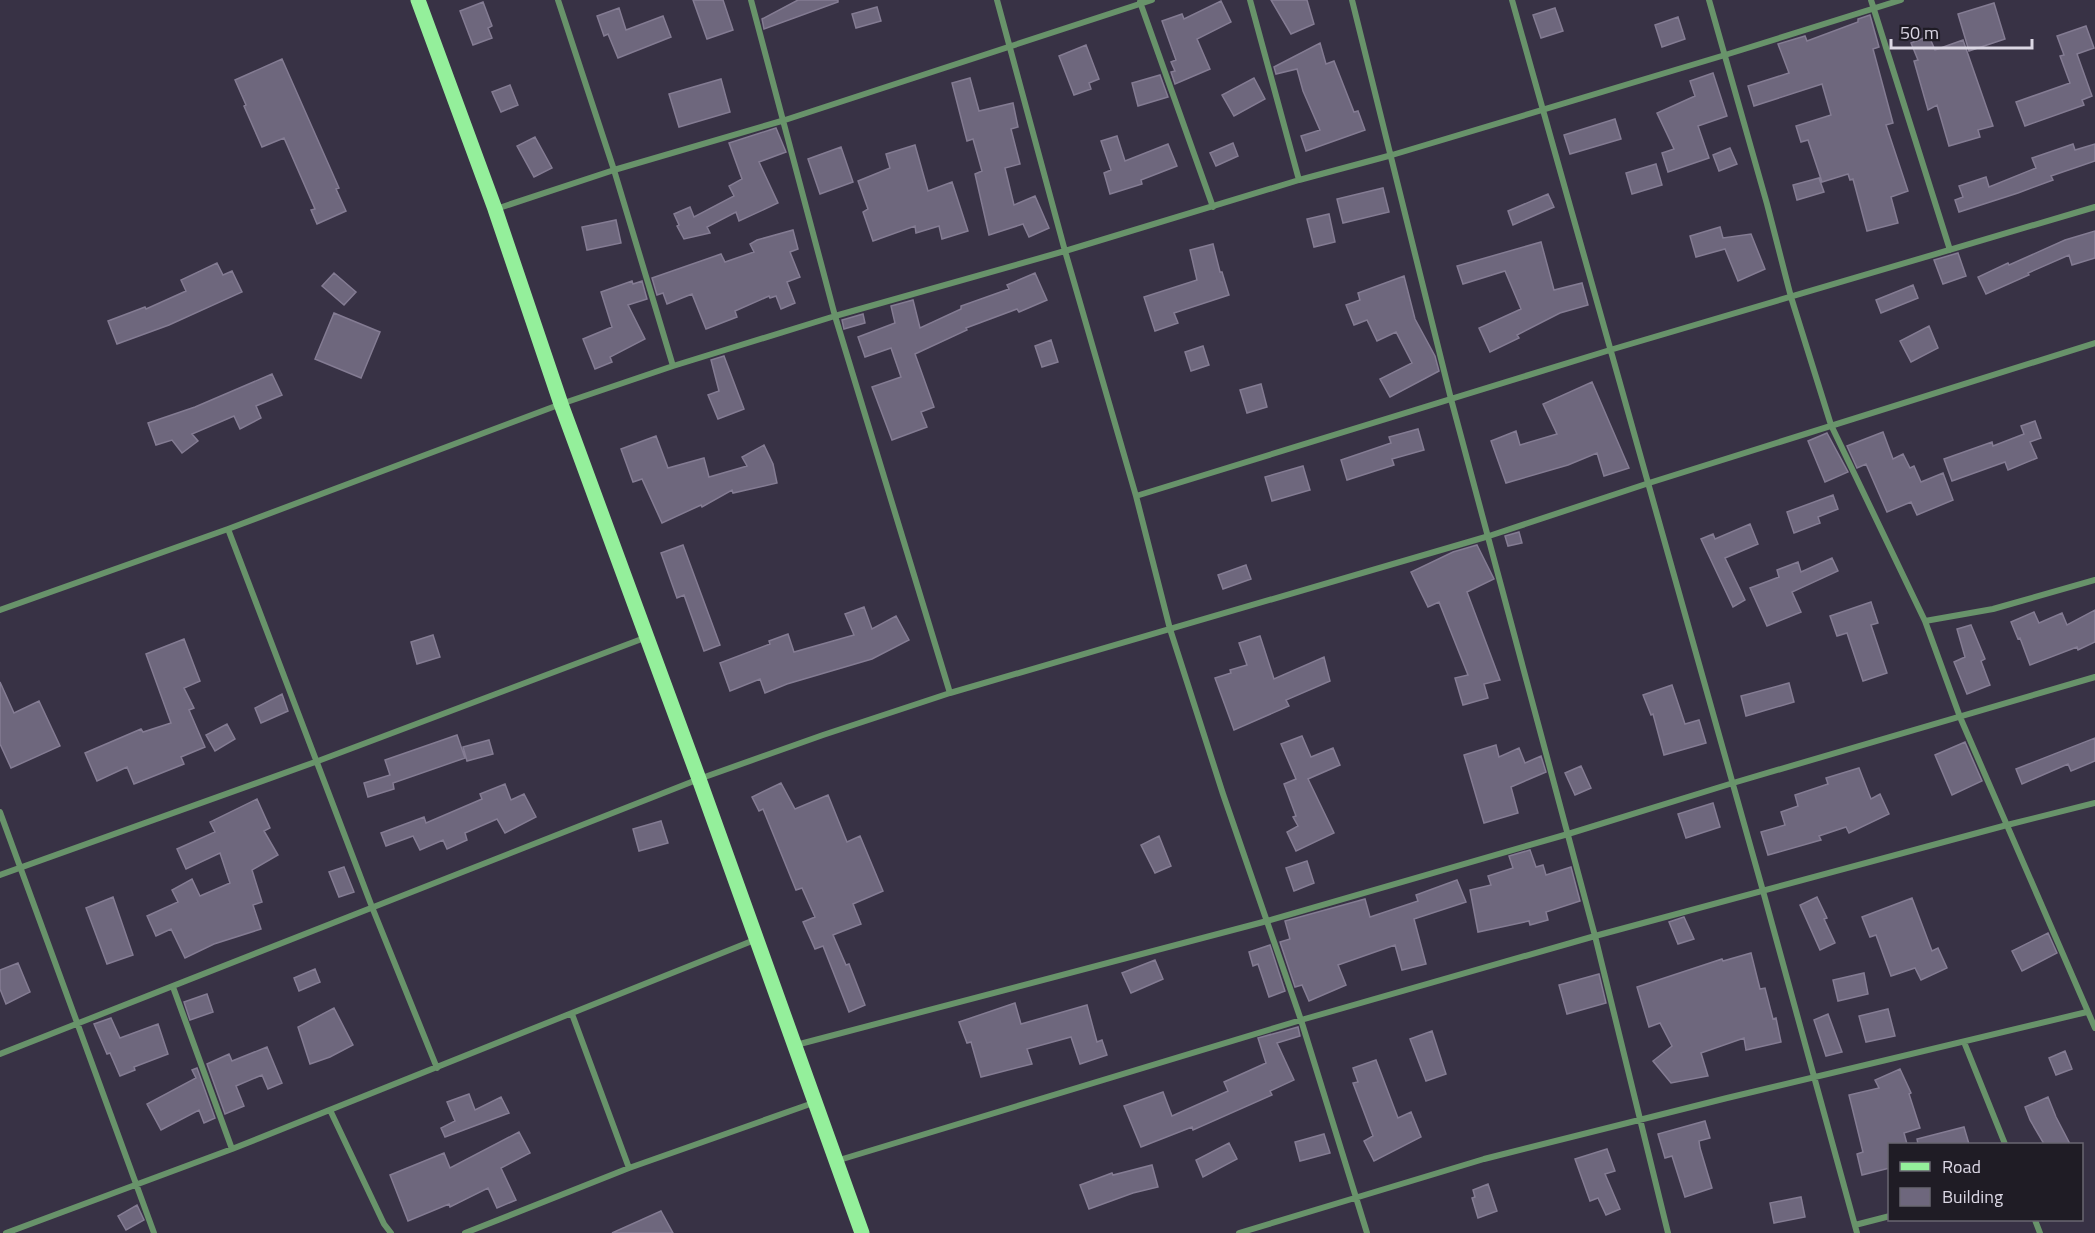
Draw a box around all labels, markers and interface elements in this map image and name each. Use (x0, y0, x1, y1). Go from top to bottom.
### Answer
scale bar (1891, 12, 2032, 50)
text: 50 m (1900, 19, 1939, 46)
legend (1888, 1143, 2083, 1221)
text: Road (1942, 1153, 1981, 1180)
text: Building (1942, 1183, 2003, 1210)

